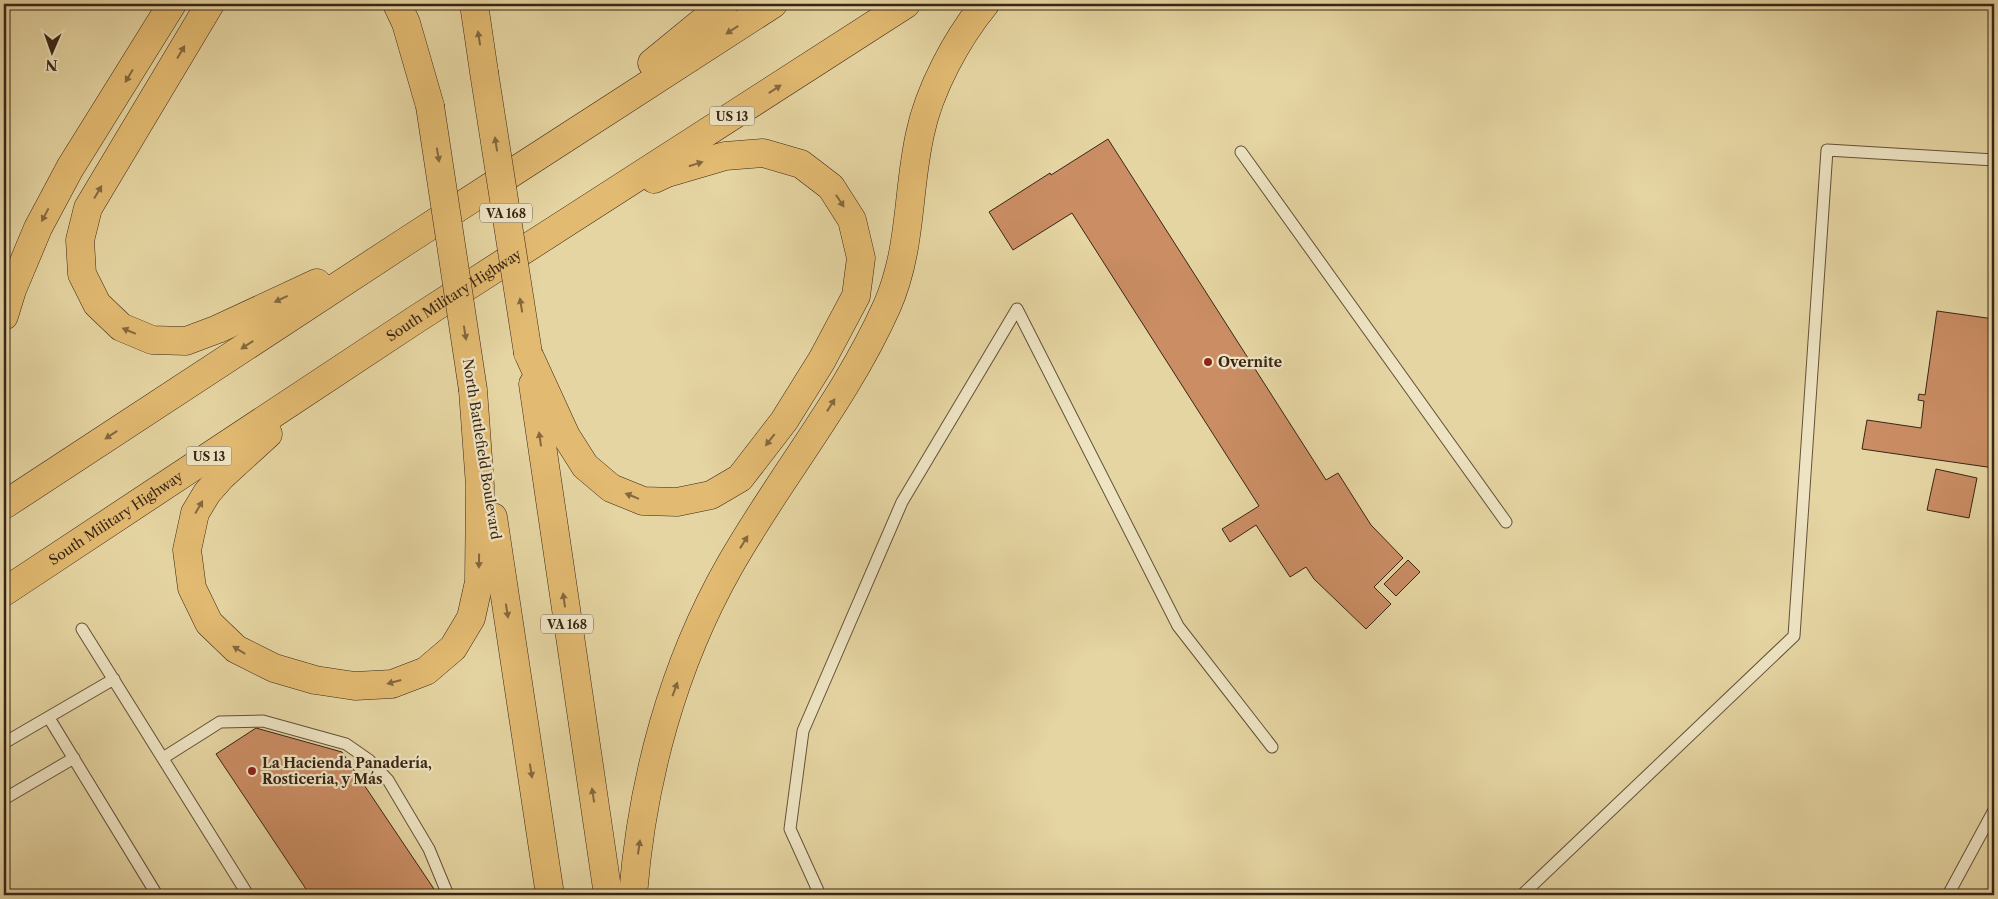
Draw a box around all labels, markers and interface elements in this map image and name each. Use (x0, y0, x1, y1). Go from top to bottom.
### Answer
one-way arrow (725, 25, 738, 35)
north arrow (28, 28, 78, 78)
one-way arrow (475, 30, 483, 46)
one-way arrow (177, 46, 186, 59)
text: N (45, 56, 58, 74)
one-way arrow (124, 69, 133, 82)
one-way arrow (768, 84, 781, 93)
road number: US 13 (710, 106, 754, 125)
one-way arrow (491, 136, 499, 152)
one-way arrow (434, 147, 442, 163)
one-way arrow (689, 160, 704, 168)
one-way arrow (94, 185, 103, 198)
one-way arrow (836, 195, 845, 208)
road number: VA 168 (480, 204, 532, 222)
one-way arrow (41, 208, 49, 222)
street label: South Military Highway (383, 245, 525, 345)
one-way arrow (274, 296, 288, 304)
one-way arrow (516, 297, 524, 313)
one-way arrow (461, 325, 469, 341)
one-way arrow (122, 326, 136, 334)
one-way arrow (240, 341, 254, 350)
place label: Overnite (1218, 353, 1282, 371)
marker: Overnite (1202, 356, 1214, 368)
street label: North Battlefield Boulevard (459, 357, 505, 541)
one-way arrow (826, 398, 836, 412)
one-way arrow (105, 430, 118, 439)
one-way arrow (536, 431, 544, 447)
one-way arrow (764, 433, 775, 446)
road number: US 13 (186, 446, 232, 466)
street label: South Military Highway (45, 467, 186, 569)
one-way arrow (625, 492, 639, 500)
one-way arrow (194, 501, 203, 514)
one-way arrow (740, 536, 749, 549)
one-way arrow (475, 553, 483, 569)
one-way arrow (559, 591, 567, 607)
one-way arrow (503, 603, 511, 619)
road number: VA 168 (541, 614, 593, 634)
one-way arrow (232, 645, 246, 654)
one-way arrow (387, 678, 402, 686)
one-way arrow (671, 681, 679, 696)
place label: La Hacienda Panadería, Rosticeria, y Más (262, 754, 432, 788)
one-way arrow (527, 764, 535, 780)
marker: La Hacienda Panadería, Rosticeria, y Más (246, 765, 258, 777)
one-way arrow (589, 787, 597, 803)
one-way arrow (635, 838, 643, 854)

